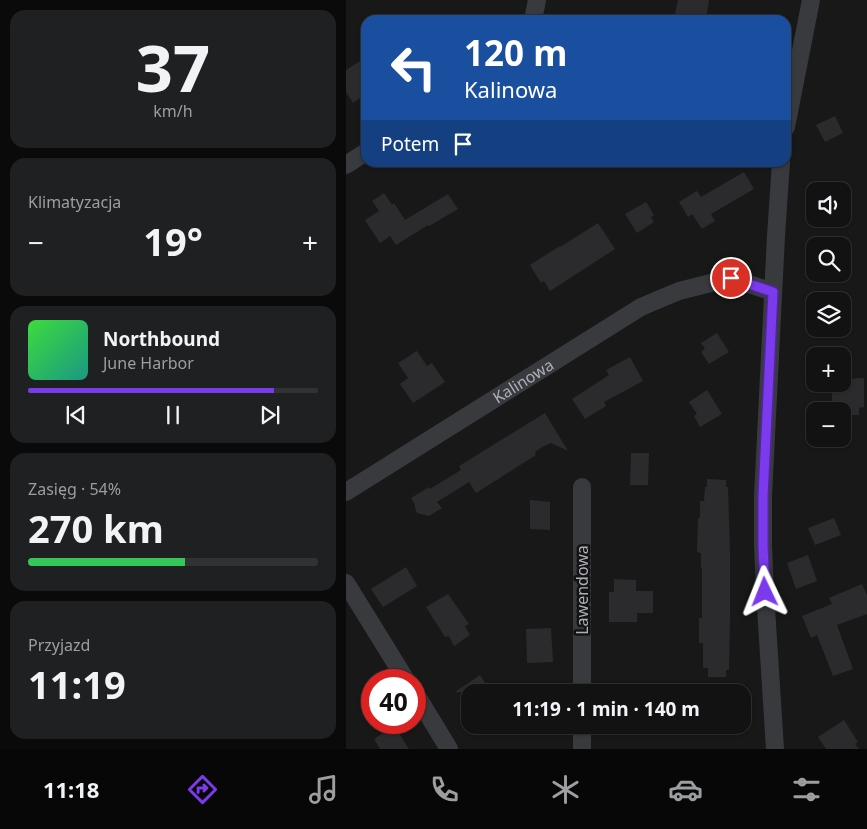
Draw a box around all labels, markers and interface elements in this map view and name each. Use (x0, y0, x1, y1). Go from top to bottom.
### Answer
text: 37 (136, 23, 210, 111)
text: 120 m (464, 29, 567, 76)
icon: left (381, 35, 446, 100)
text: Kalinowa (464, 74, 557, 104)
text: km/h (153, 100, 193, 122)
icon: arrive (449, 130, 477, 158)
text: Potem (381, 131, 439, 157)
map controls (806, 182, 851, 447)
button: sound (806, 182, 851, 227)
text: Klimatyzacja (28, 191, 121, 213)
text: 19° (143, 215, 203, 267)
text: − (28, 223, 44, 261)
text: + (302, 223, 318, 261)
button: search (806, 237, 851, 282)
pin (710, 257, 752, 299)
icon: arrive (717, 264, 745, 292)
button: layers (806, 292, 851, 337)
text: Northbound (103, 326, 220, 352)
button: + (806, 347, 851, 392)
text: June Harbor (103, 352, 194, 374)
street label: Kalinowa (488, 354, 558, 408)
icon: previous (62, 401, 90, 429)
icon: pause (159, 401, 187, 429)
icon: next (256, 401, 284, 429)
button: − (806, 402, 851, 447)
text: Zasięg · 54% (28, 478, 121, 500)
text: 270 km (28, 502, 164, 554)
street label: Lawendowa (571, 545, 593, 635)
position arrow (738, 565, 790, 617)
text: Przyjazd (28, 634, 90, 656)
text: 11:19 (28, 658, 126, 710)
speed limit sign: 40 (361, 669, 426, 734)
text: 11:19 · 1 min · 140 m (512, 696, 700, 722)
icon: directions (185, 772, 220, 807)
icon: music (306, 772, 341, 807)
icon: phone (427, 772, 462, 807)
icon: climate (548, 772, 583, 807)
icon: car (668, 772, 703, 807)
icon: filters (789, 772, 824, 807)
text: 11:18 (43, 774, 99, 804)

